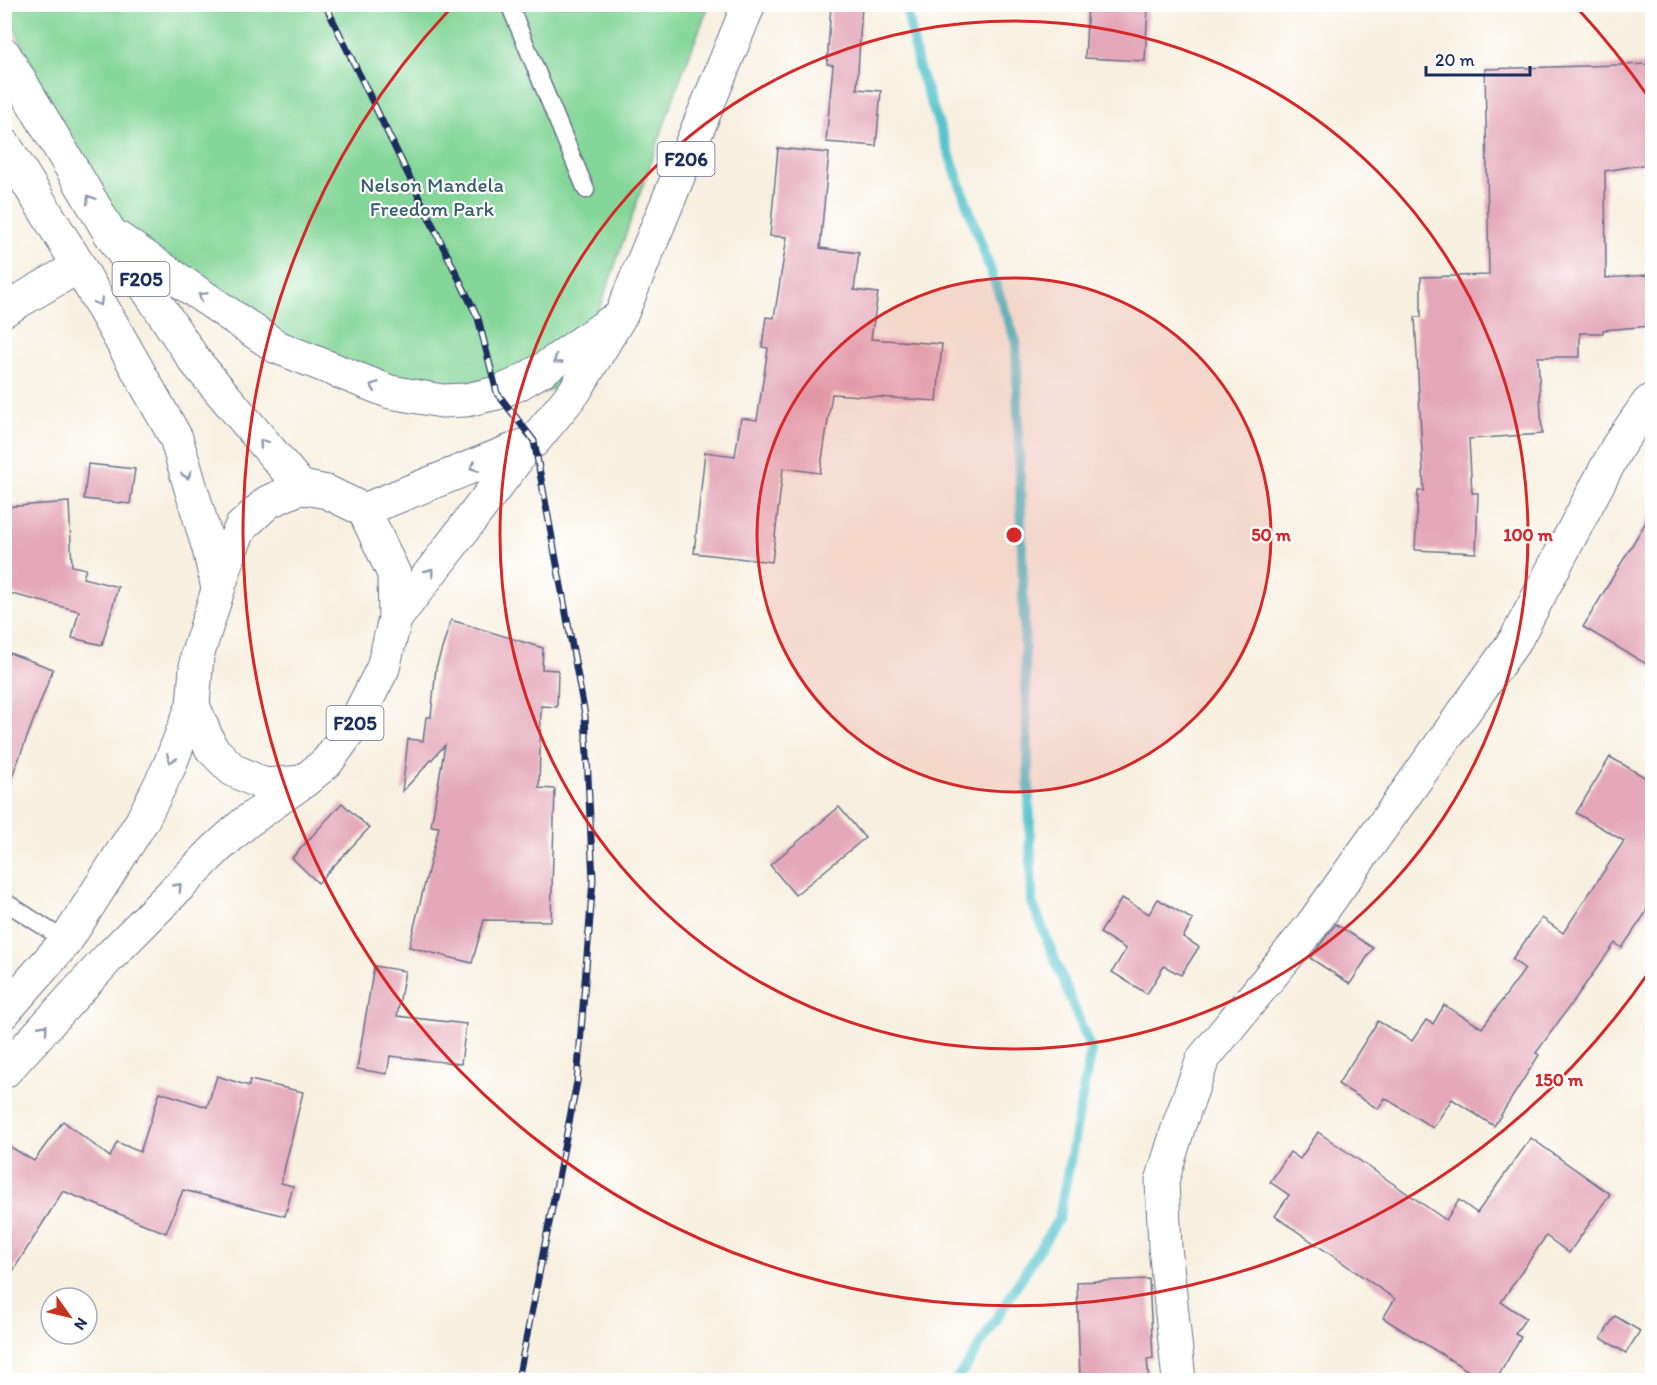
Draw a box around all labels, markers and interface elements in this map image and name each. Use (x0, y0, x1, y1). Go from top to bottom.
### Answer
scale bar (1426, 39, 1530, 77)
text: 20 m (1435, 49, 1475, 71)
road number: F206 (658, 142, 714, 176)
park label: Nelson Mandela Freedom Park (360, 172, 504, 221)
one-way arrow (85, 195, 97, 205)
road number: F205 (112, 262, 170, 296)
one-way arrow (198, 291, 208, 303)
one-way arrow (92, 296, 103, 306)
one-way arrow (553, 353, 564, 364)
one-way arrow (369, 381, 380, 393)
one-way arrow (260, 439, 271, 450)
one-way arrow (469, 460, 480, 472)
one-way arrow (180, 469, 192, 480)
text: 50 m (1251, 524, 1292, 546)
text: 100 m (1503, 524, 1554, 546)
centre of rings (1004, 525, 1024, 545)
one-way arrow (423, 568, 434, 579)
road number: F205 (326, 706, 384, 740)
one-way arrow (166, 754, 179, 764)
one-way arrow (171, 884, 182, 895)
one-way arrow (37, 1025, 48, 1035)
text: 150 m (1535, 1069, 1584, 1091)
north arrow (39, 1286, 99, 1346)
text: N (70, 1314, 92, 1334)

